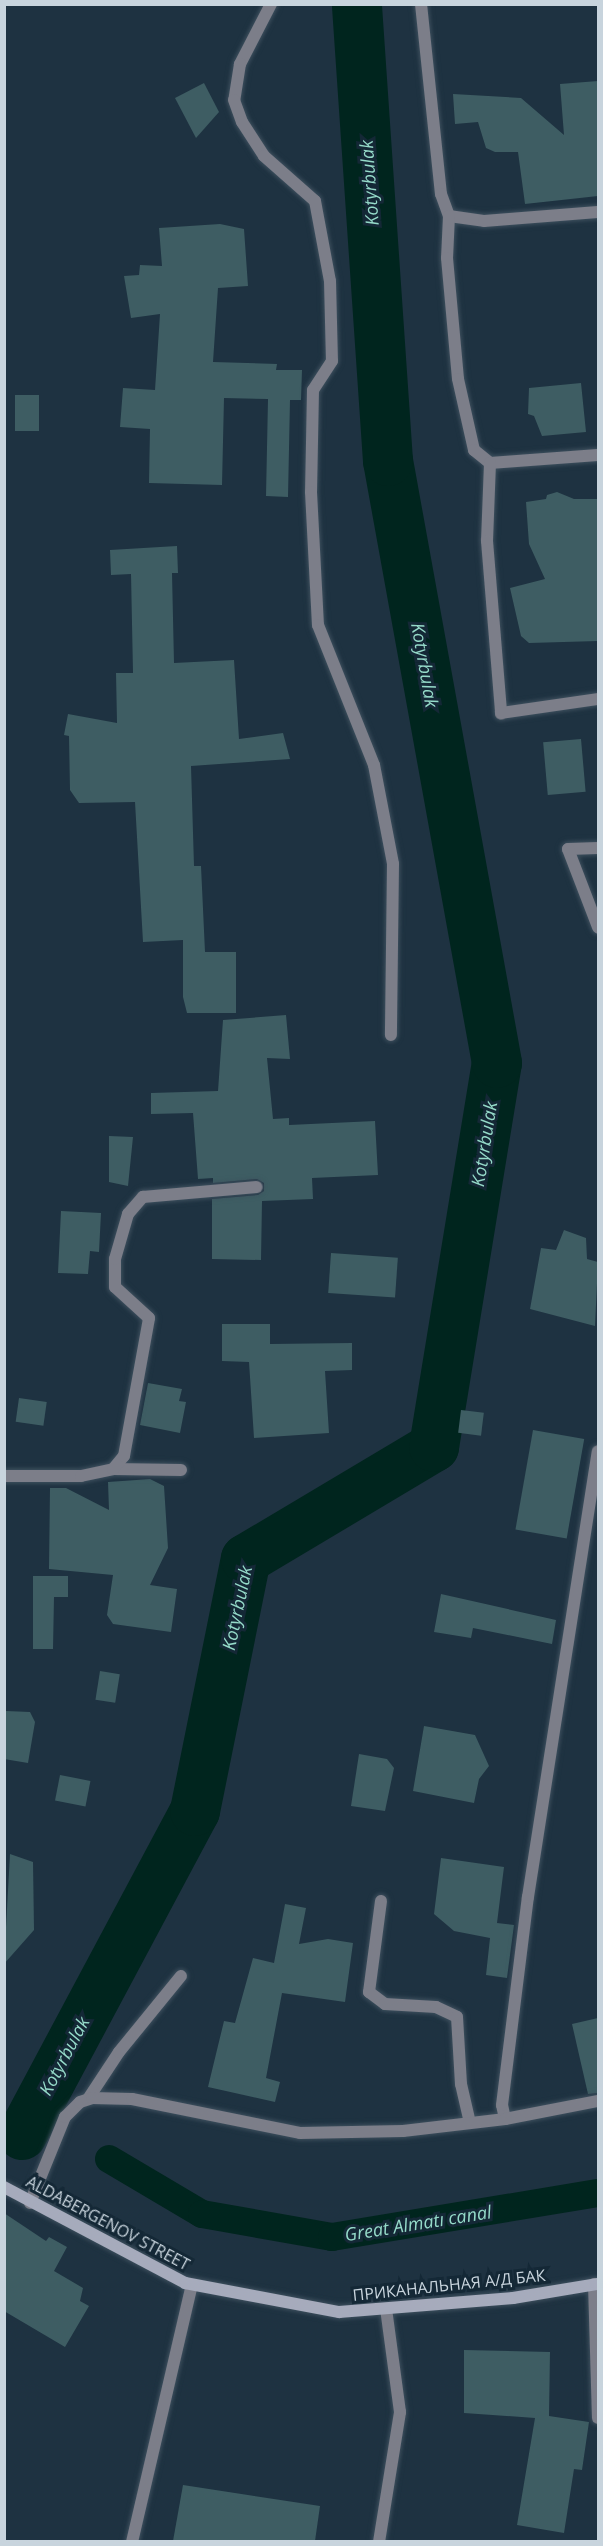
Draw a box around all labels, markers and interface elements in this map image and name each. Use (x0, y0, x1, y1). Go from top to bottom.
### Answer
water label: Kotyrbulak (355, 139, 383, 227)
water label: Kotyrbulak (407, 621, 443, 709)
water label: Kotyrbulak (467, 1100, 501, 1188)
water label: Kotyrbulak (218, 1564, 256, 1652)
water label: Kotyrbulak (34, 2013, 94, 2099)
street label: ALDABERGENOV STREET (23, 2172, 193, 2274)
water label: Great Almatı canal (343, 2201, 493, 2245)
street label: ПРИКАНАЛЬНАЯ А/Д БАК (352, 2265, 546, 2305)

